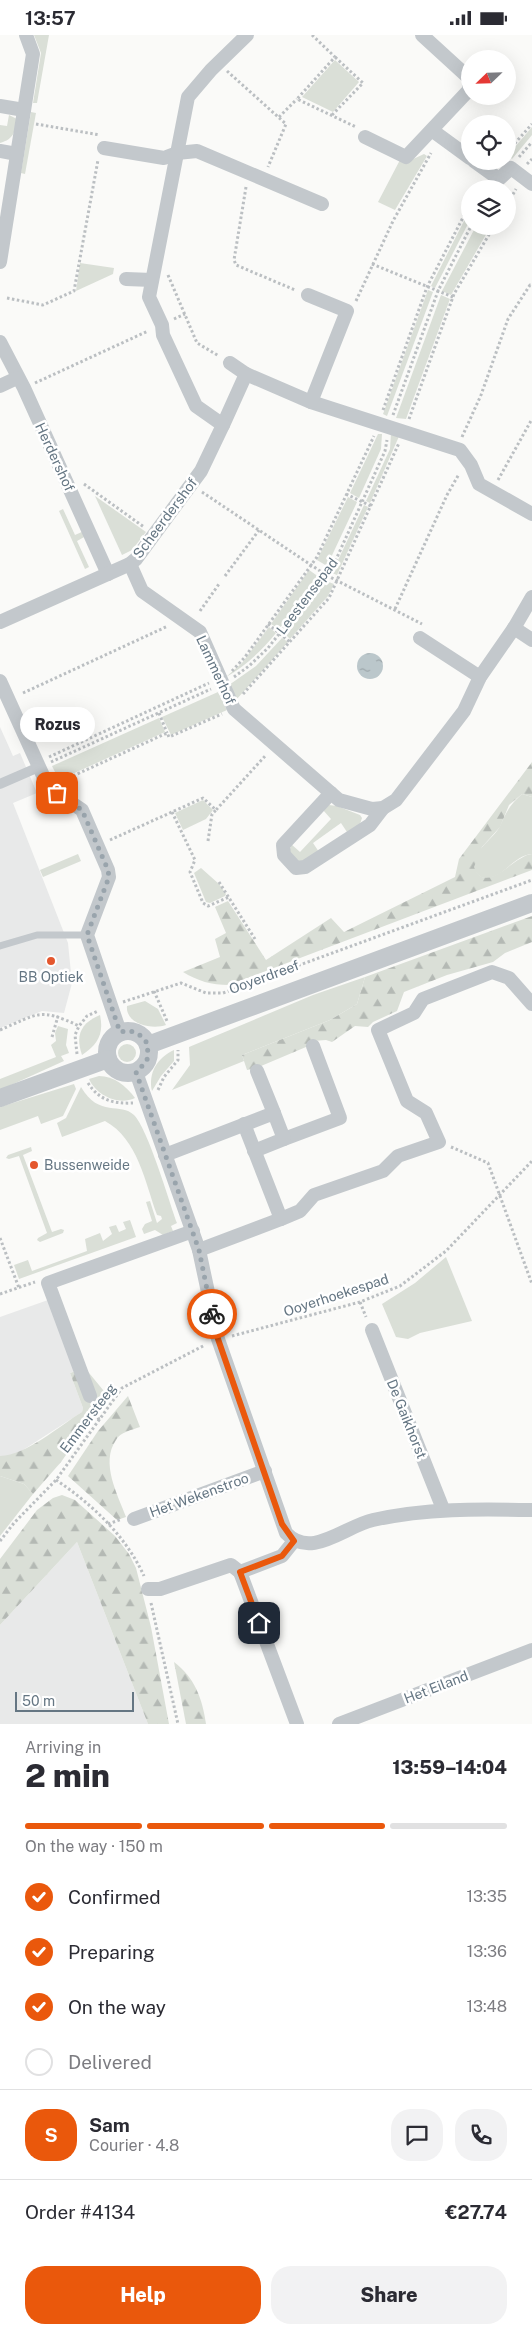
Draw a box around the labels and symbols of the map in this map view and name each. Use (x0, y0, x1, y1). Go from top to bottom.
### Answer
north arrow (461, 50, 516, 105)
street label: Herdershof (32, 420, 78, 494)
street label: Scheerdershof (130, 474, 201, 561)
street label: Leestensepad (273, 555, 341, 637)
street label: Lammerhof (193, 633, 239, 708)
callout: Rozus (20, 708, 94, 743)
pin (36, 772, 78, 814)
marker: BB Optiek (45, 955, 57, 967)
street label: Ooyerdreef (227, 957, 302, 997)
place label: BB Optiek (18, 969, 84, 985)
place label: Bussenweide (44, 1157, 130, 1173)
marker: Bussenweide (28, 1159, 40, 1171)
street label: Ooyerhoekespad (281, 1270, 391, 1320)
courier (187, 1289, 237, 1339)
street label: De Gaikhorst (384, 1377, 430, 1461)
street label: Emmersteeg (57, 1380, 119, 1456)
street label: Het Wekenstroo (147, 1470, 251, 1520)
pin (238, 1602, 280, 1644)
street label: Het Eiland (402, 1667, 470, 1707)
scale bar (15, 1689, 134, 1712)

